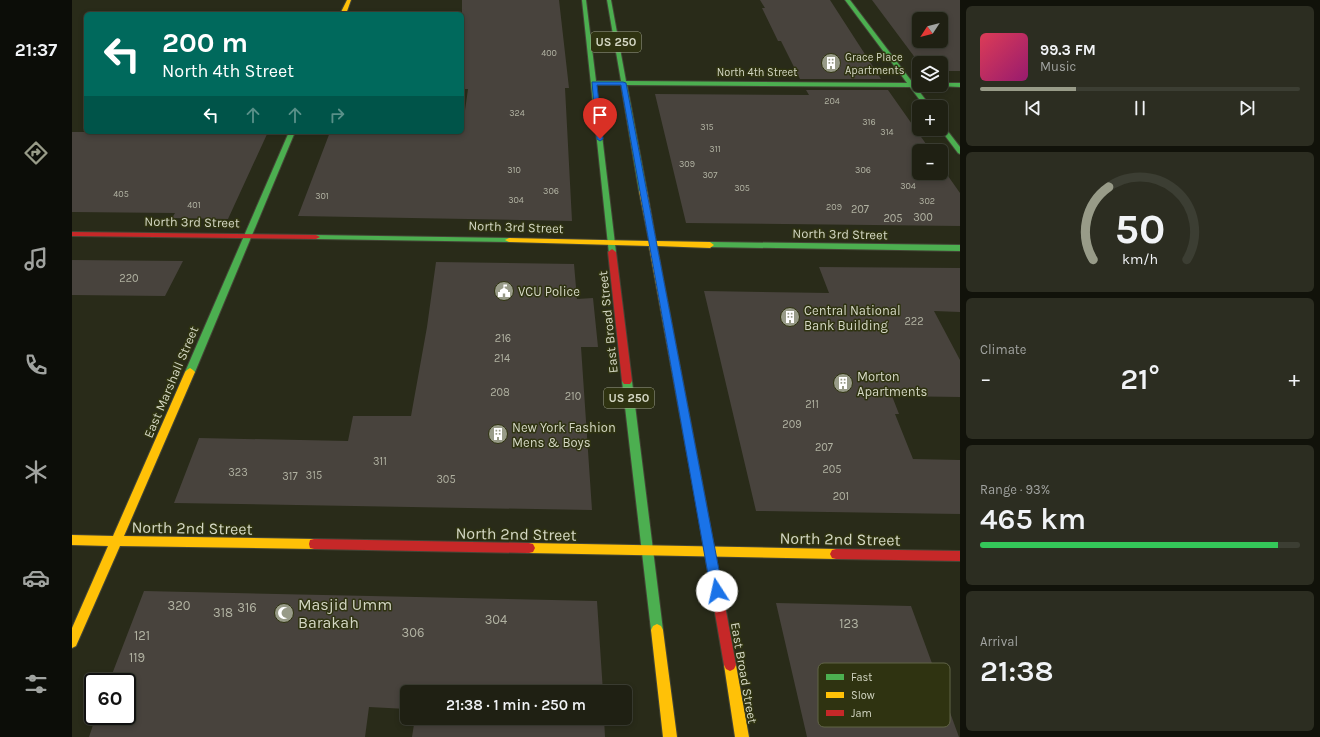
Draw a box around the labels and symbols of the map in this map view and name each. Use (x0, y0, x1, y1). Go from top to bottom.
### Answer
north arrow (912, 12, 948, 48)
road number: US 250 (591, 32, 641, 52)
house number: 400 (541, 48, 557, 58)
place label: Grace Place Apartments (845, 51, 905, 77)
building icon: Grace Place Apartments (820, 52, 842, 74)
street label: North 4th Street (717, 66, 797, 79)
house number: 204 (824, 96, 840, 106)
pin (583, 98, 617, 139)
house number: 324 (509, 108, 525, 118)
house number: 316 (862, 117, 876, 127)
house number: 315 (700, 122, 714, 132)
house number: 314 (880, 127, 894, 137)
house number: 311 (709, 144, 721, 154)
house number: 309 (679, 159, 695, 169)
house number: 310 (507, 165, 521, 175)
house number: 306 (855, 165, 871, 175)
house number: 307 (703, 170, 718, 180)
house number: 304 (900, 181, 916, 191)
house number: 305 (734, 183, 750, 193)
house number: 306 (543, 186, 559, 196)
house number: 405 (113, 189, 129, 199)
house number: 301 (315, 191, 329, 201)
house number: 304 (508, 195, 524, 205)
house number: 302 (919, 196, 935, 206)
house number: 401 (187, 200, 201, 210)
house number: 209 (826, 202, 842, 212)
house number: 207 (851, 203, 869, 216)
house number: 300 (913, 211, 933, 224)
house number: 205 (883, 212, 903, 225)
street label: North 3rd Street (144, 214, 240, 230)
street label: North 3rd Street (468, 218, 564, 236)
street label: North 3rd Street (792, 226, 888, 242)
street label: East Broad Street (595, 270, 621, 374)
house number: 220 (119, 272, 139, 285)
public building icon: VCU Police (493, 280, 515, 302)
place label: VCU Police (518, 284, 580, 299)
place label: Central National Bank Building (804, 303, 901, 333)
building icon: Central National Bank Building (779, 306, 801, 328)
house number: 222 (904, 315, 924, 328)
street label: East Marshall Street (141, 324, 201, 440)
house number: 216 (495, 332, 511, 345)
house number: 214 (494, 352, 510, 365)
place label: Morton Apartments (857, 369, 927, 399)
building icon: Morton Apartments (832, 372, 854, 394)
house number: 208 (490, 386, 510, 399)
road number: US 250 (604, 388, 654, 408)
house number: 210 (565, 390, 581, 403)
house number: 211 (805, 398, 819, 411)
house number: 209 (782, 418, 802, 431)
place label: New York Fashion Mens & Boys (512, 420, 616, 450)
building icon: New York Fashion Mens & Boys (487, 423, 509, 445)
house number: 207 (815, 441, 833, 454)
house number: 311 (373, 455, 387, 468)
house number: 205 (822, 463, 842, 476)
house number: 323 (228, 466, 248, 479)
house number: 315 (306, 469, 322, 482)
house number: 317 (282, 470, 298, 483)
house number: 305 (436, 473, 456, 486)
house number: 201 (833, 490, 849, 503)
street label: North 2nd Street (131, 517, 253, 539)
street label: North 2nd Street (455, 523, 577, 545)
street label: North 2nd Street (779, 528, 901, 550)
position arrow (696, 570, 738, 612)
place label: Masjid Umm Barakah (298, 595, 392, 632)
house number: 320 (168, 598, 191, 613)
house number: 316 (237, 600, 257, 615)
mosque icon: Masjid Umm Barakah (273, 602, 295, 624)
house number: 318 (213, 605, 233, 620)
house number: 304 (485, 612, 507, 627)
house number: 123 (839, 616, 859, 631)
street label: East Broad Street (728, 621, 760, 725)
house number: 306 (402, 625, 424, 640)
house number: 121 (134, 628, 150, 643)
house number: 119 (129, 650, 145, 665)
legend (818, 663, 950, 727)
text: Fast (851, 671, 872, 684)
speed limit sign: 60 (84, 673, 136, 725)
text: Slow (851, 689, 875, 702)
text: Jam (851, 707, 872, 720)

